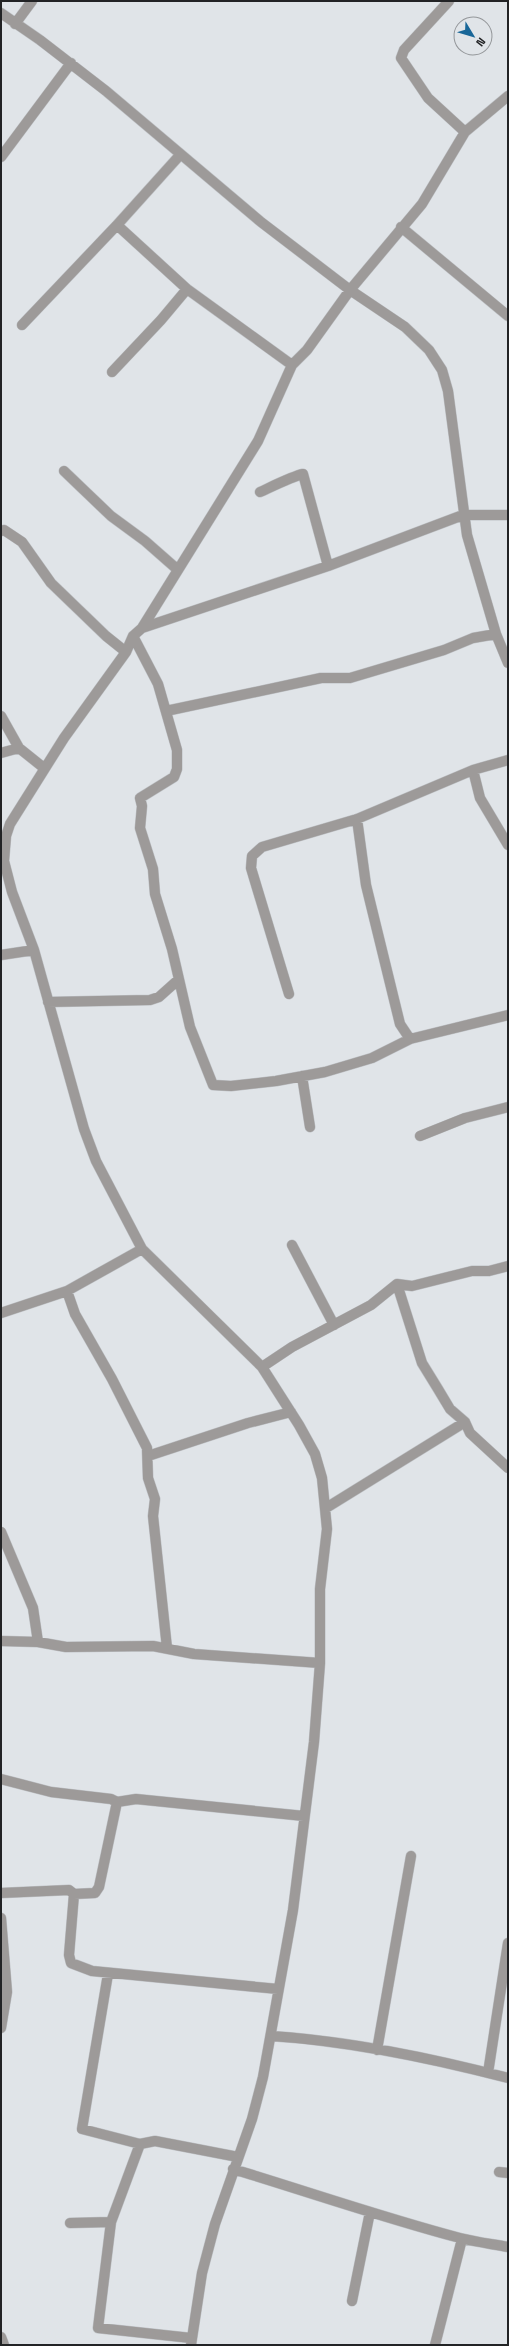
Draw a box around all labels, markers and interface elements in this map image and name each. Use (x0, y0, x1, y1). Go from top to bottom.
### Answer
north arrow (453, 16, 493, 56)
text: N (473, 35, 489, 49)

